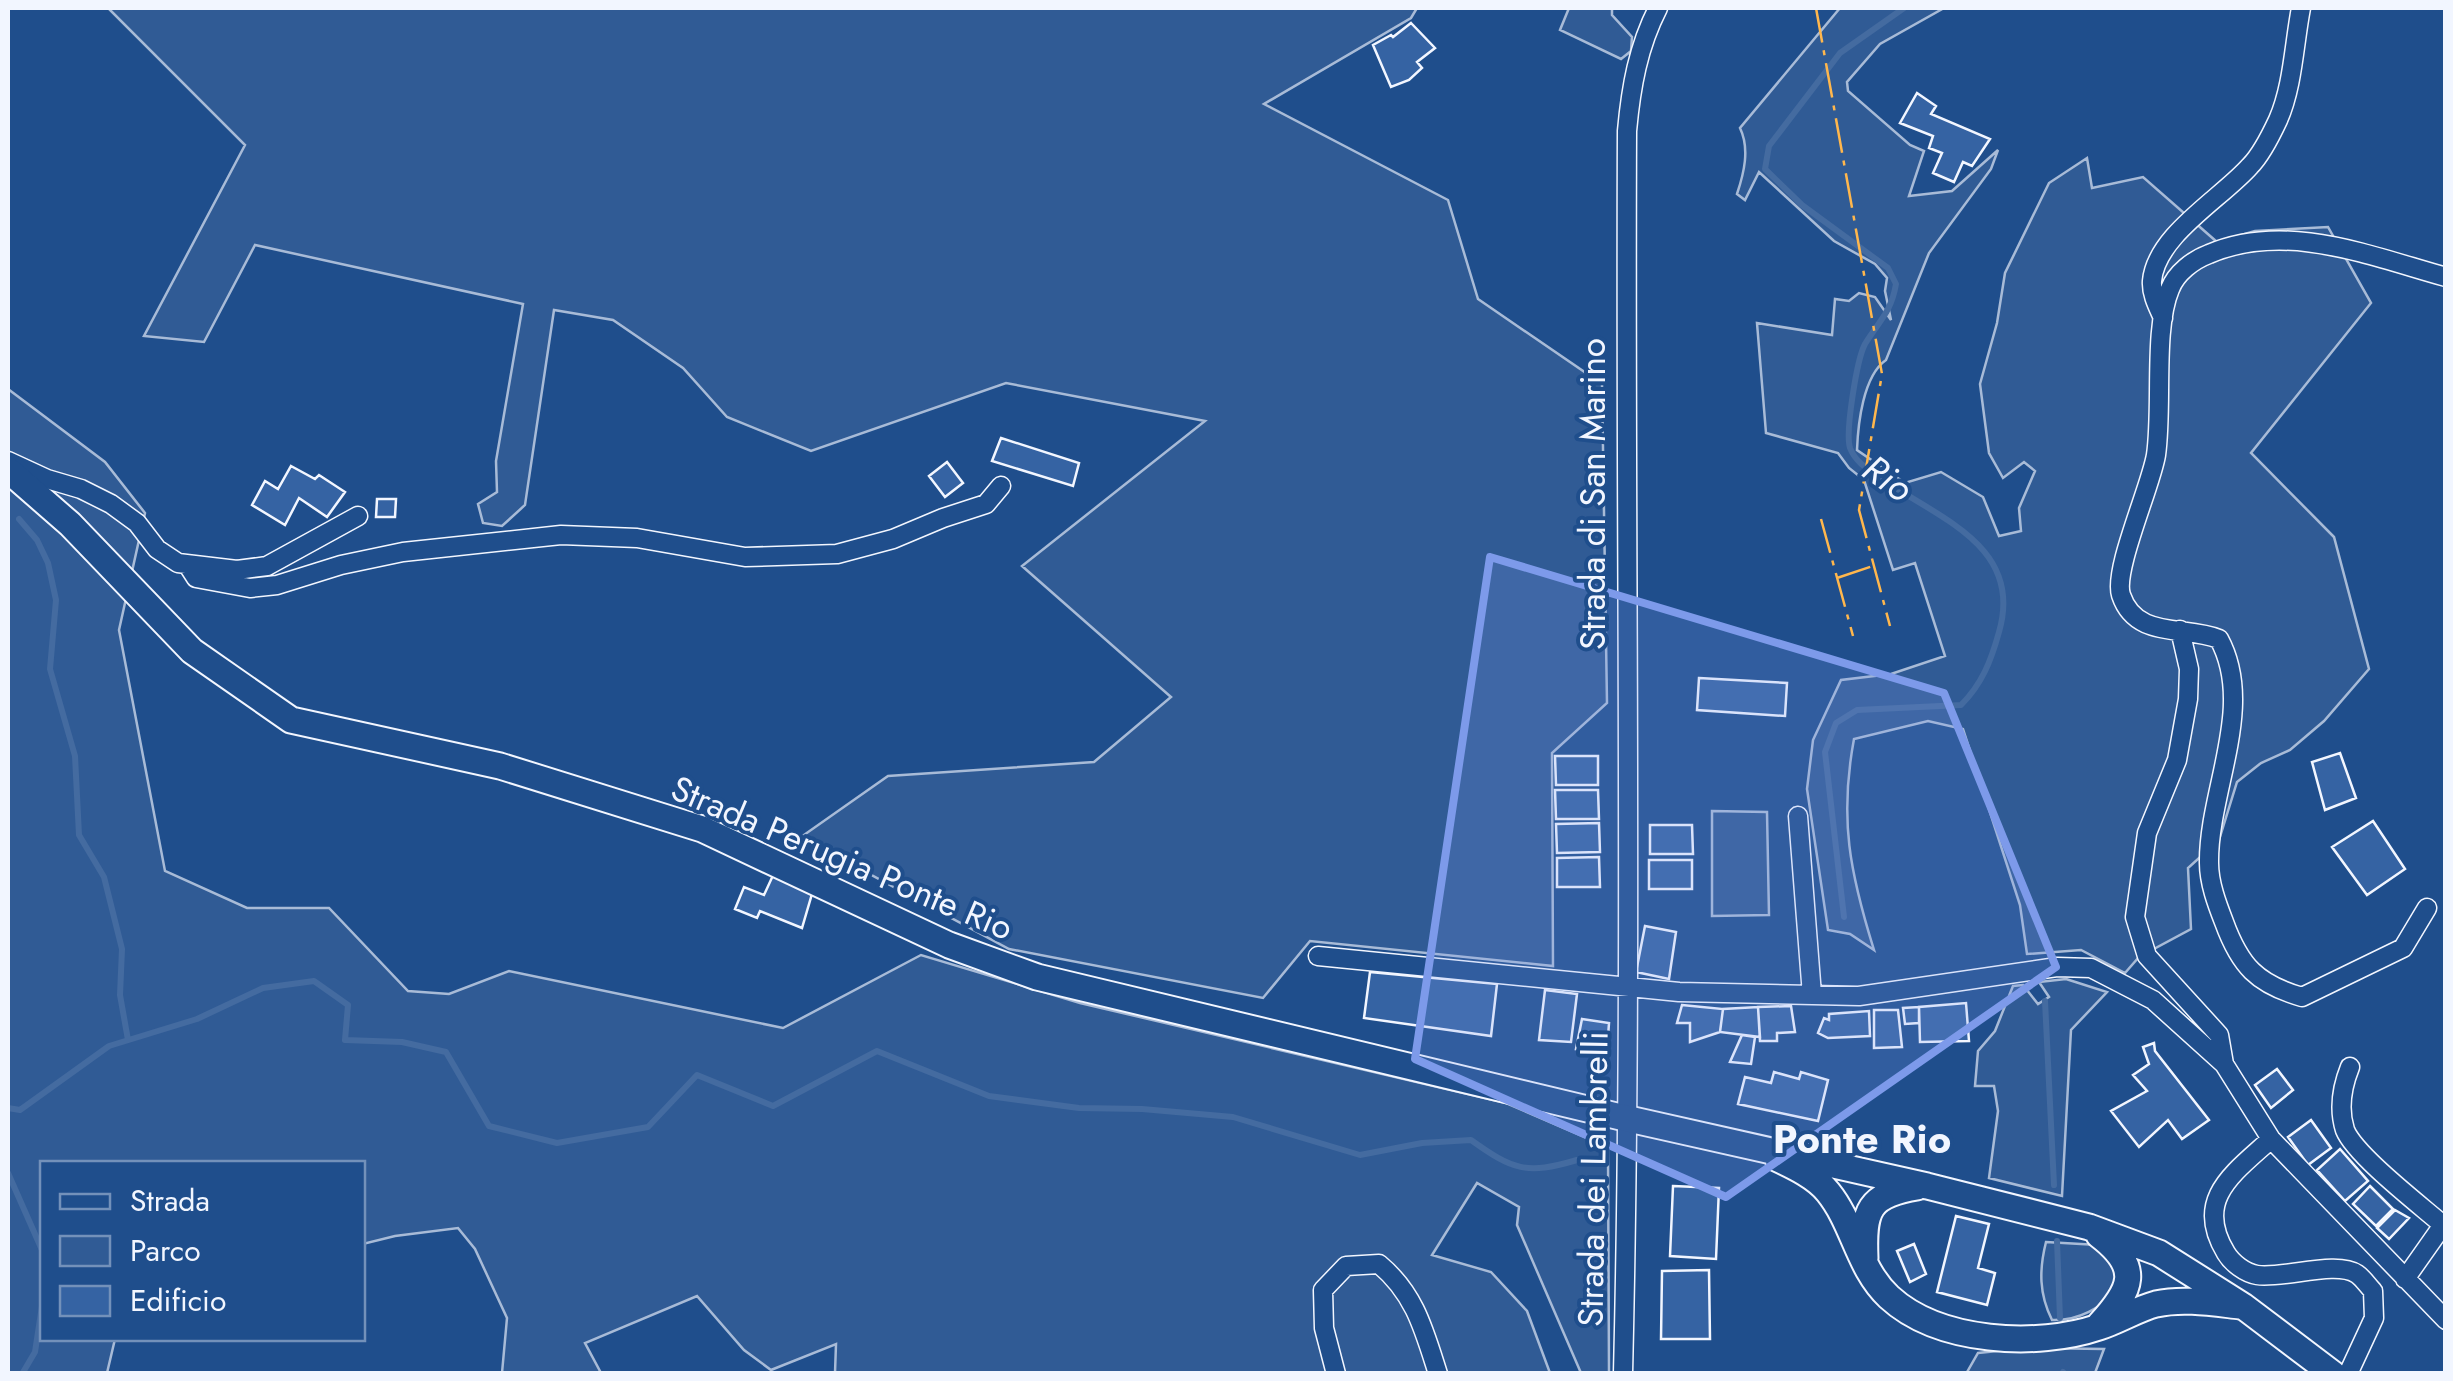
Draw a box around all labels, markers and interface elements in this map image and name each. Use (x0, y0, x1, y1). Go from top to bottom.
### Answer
street label: Strada di San Marino (1568, 338, 1618, 650)
water label: Rio (1852, 441, 1924, 515)
street label: Strada Perugia Ponte Rio (663, 763, 1021, 953)
street label: Strada dei Lambrelli (1565, 1031, 1621, 1327)
district label: Ponte Rio (1773, 1110, 1951, 1168)
legend (40, 1161, 365, 1341)
text: Strada (130, 1179, 210, 1222)
text: Parco (130, 1229, 201, 1272)
text: Edificio (130, 1279, 226, 1322)

